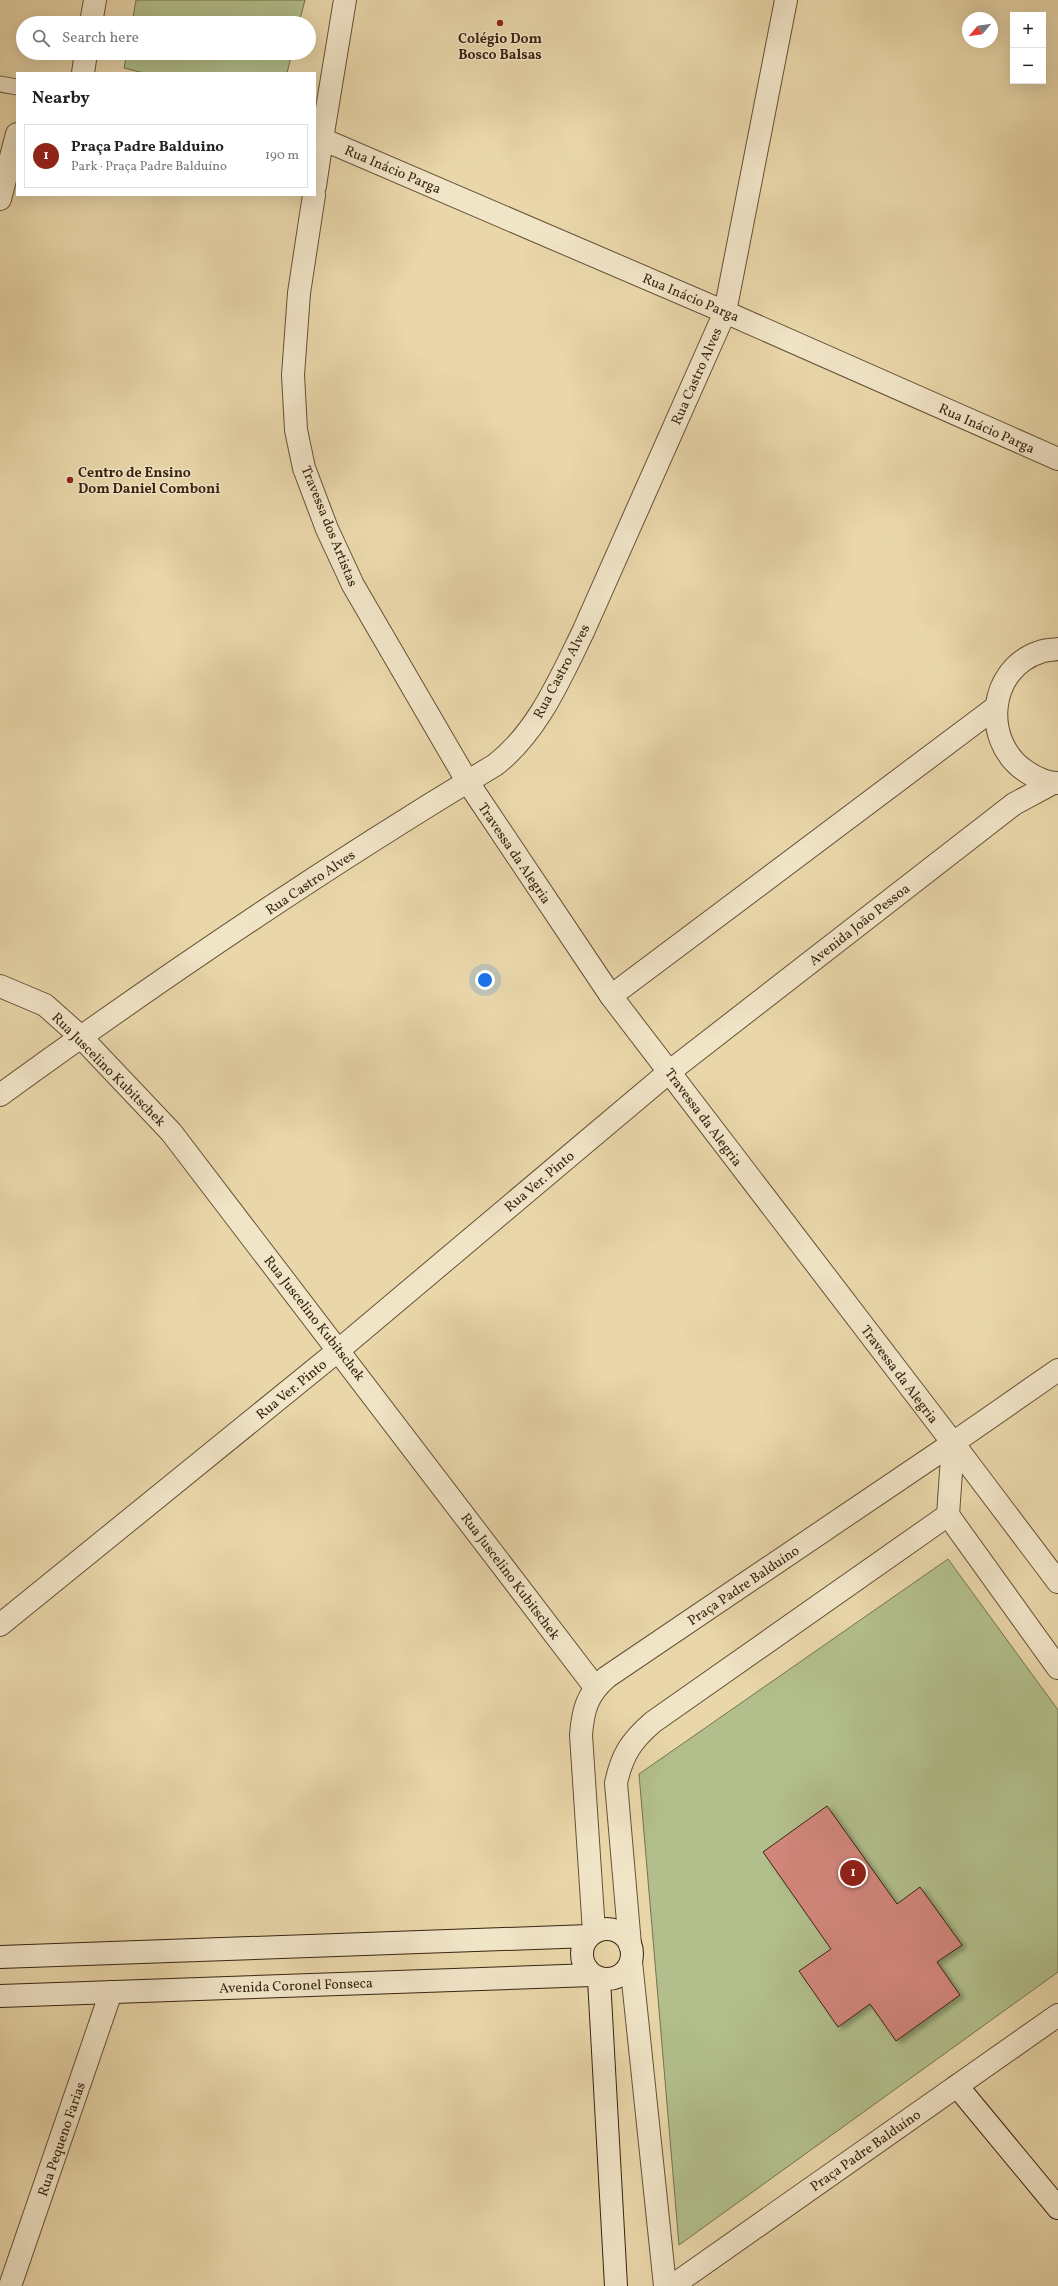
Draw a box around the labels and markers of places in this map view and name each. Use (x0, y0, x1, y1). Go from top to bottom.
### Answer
marker: Colégio Dom Bosco Balsas (495, 18, 505, 28)
place label: Colégio Dom Bosco Balsas (458, 30, 542, 65)
place label: Centro de Ensino Dom Daniel Comboni (78, 464, 220, 499)
marker: Centro de Ensino Dom Daniel Comboni (65, 475, 75, 485)
pin: 1 (840, 1858, 866, 1888)

